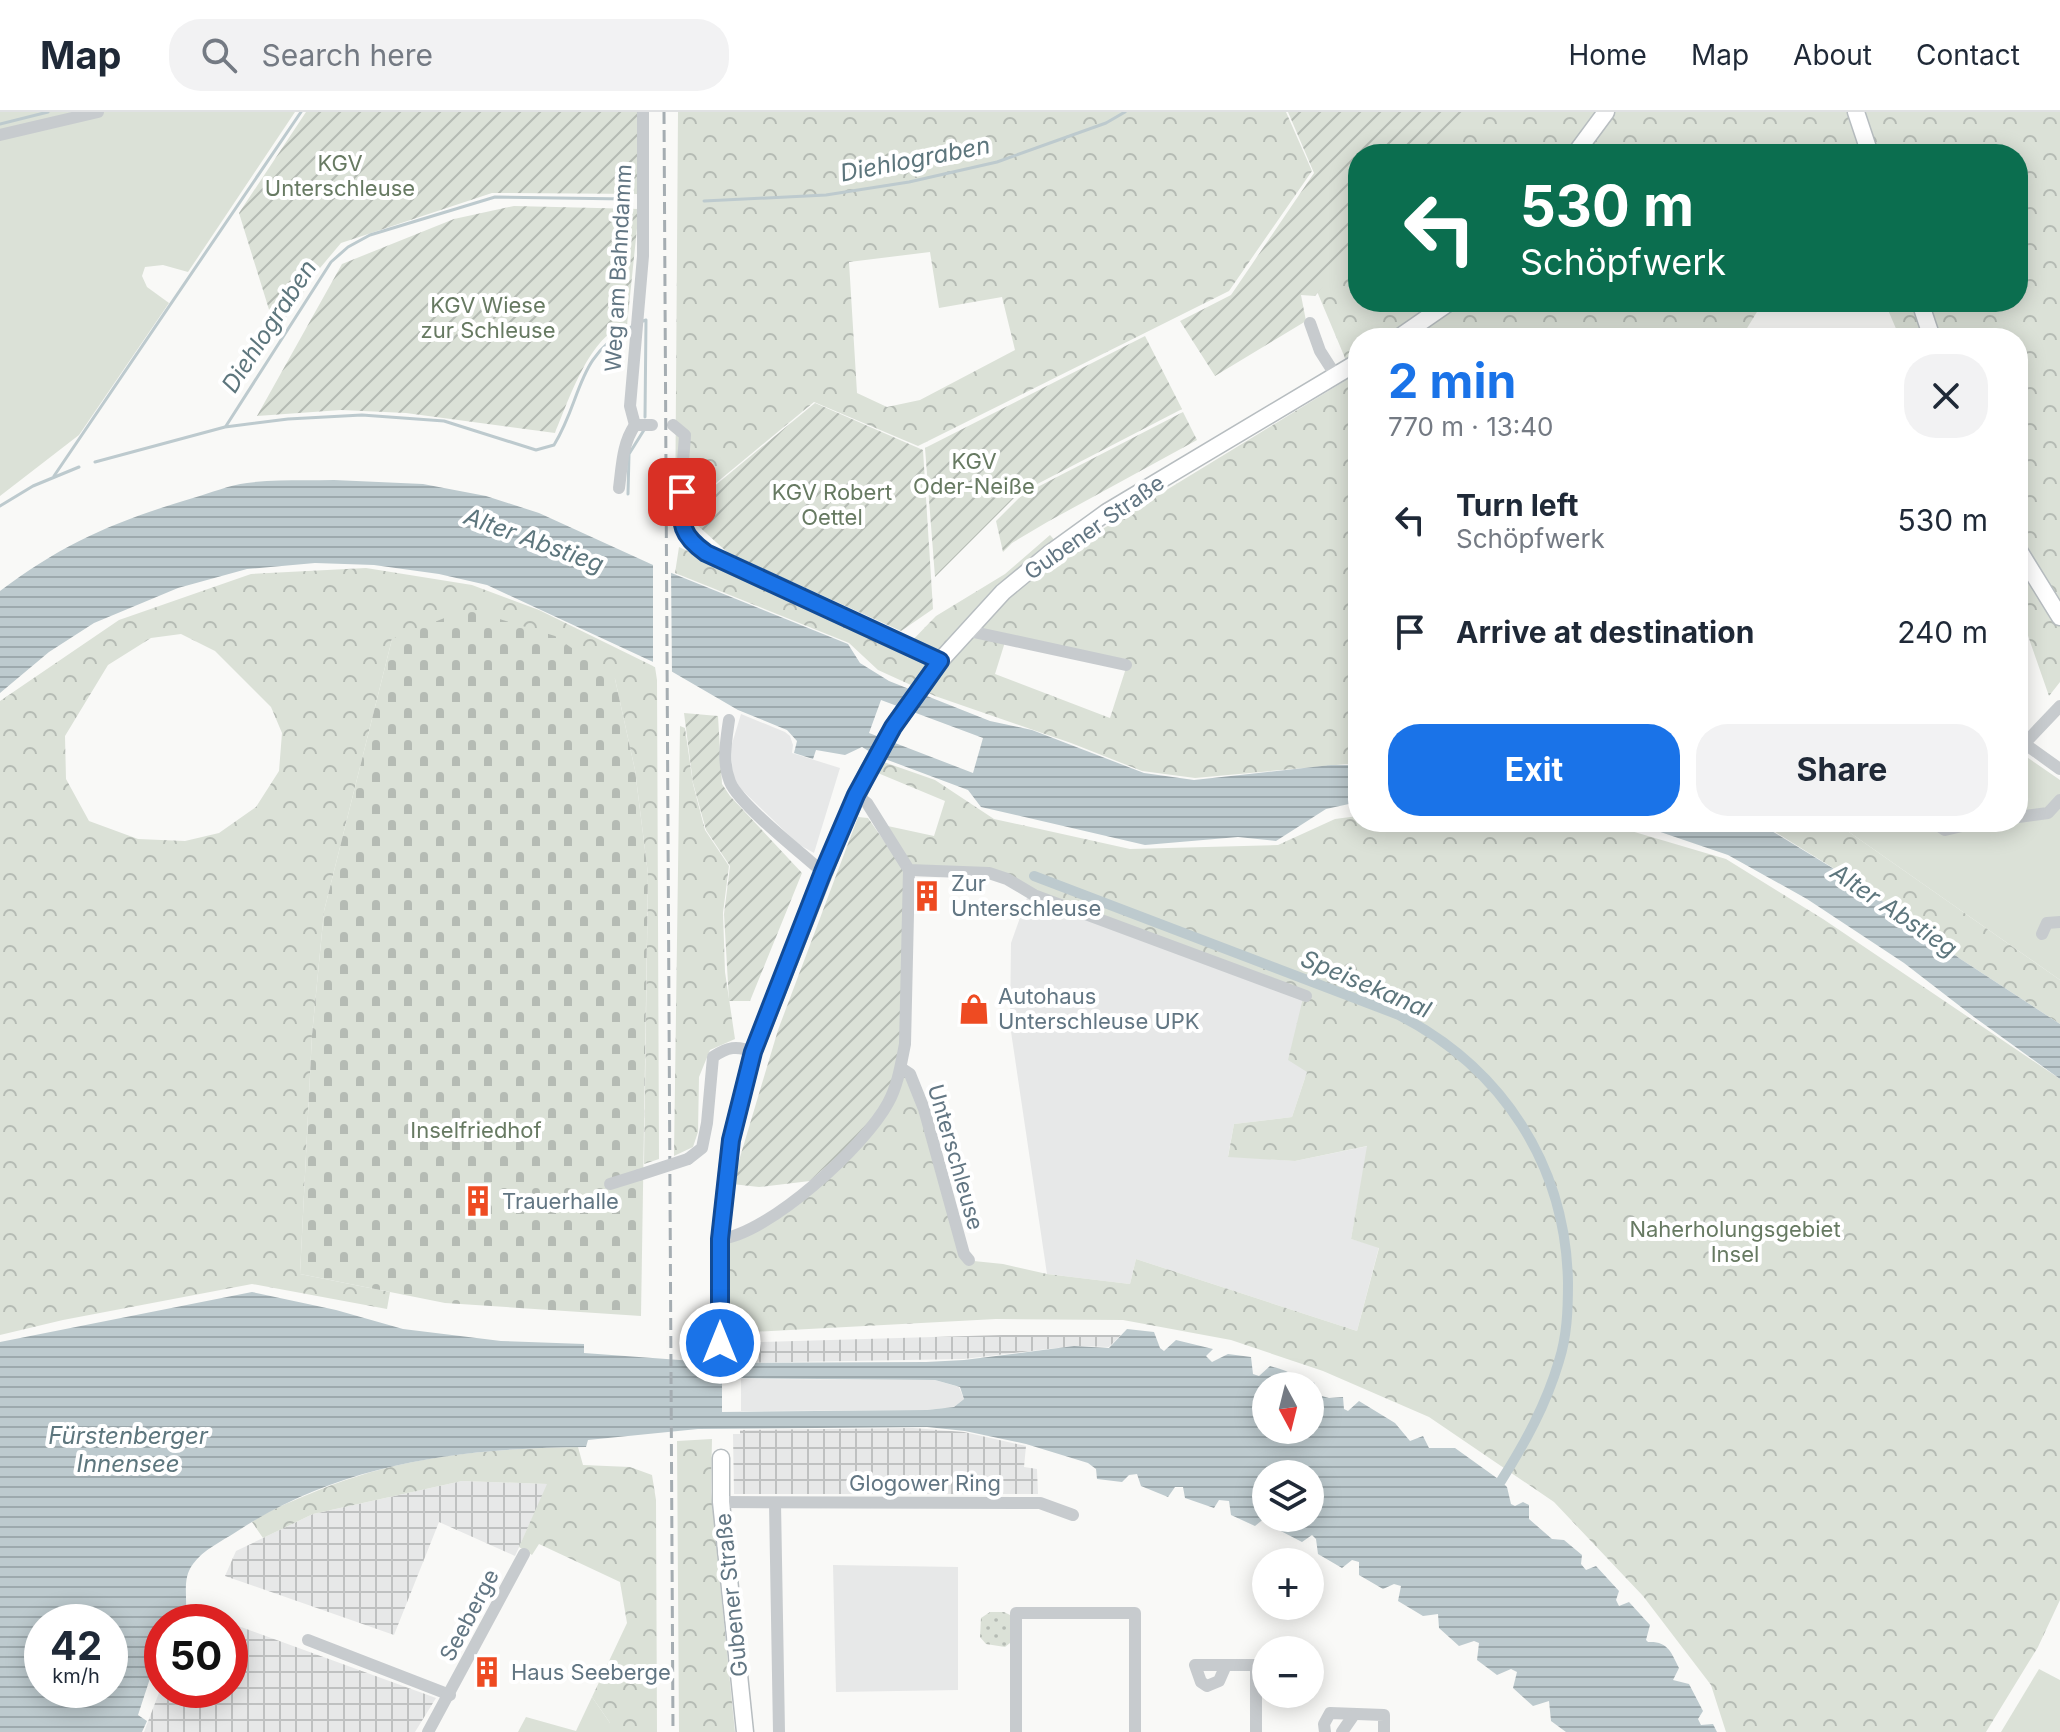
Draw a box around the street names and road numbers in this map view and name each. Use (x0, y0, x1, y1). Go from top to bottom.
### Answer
street label: Weg am Bahndamm (600, 163, 636, 373)
street label: Gubener Straße (1019, 469, 1169, 585)
street label: Unterschleuse (923, 1081, 989, 1233)
street label: Glogower Ring (849, 1470, 1001, 1496)
street label: Gubener Straße (709, 1512, 753, 1678)
street label: Seeberge (434, 1565, 504, 1665)

